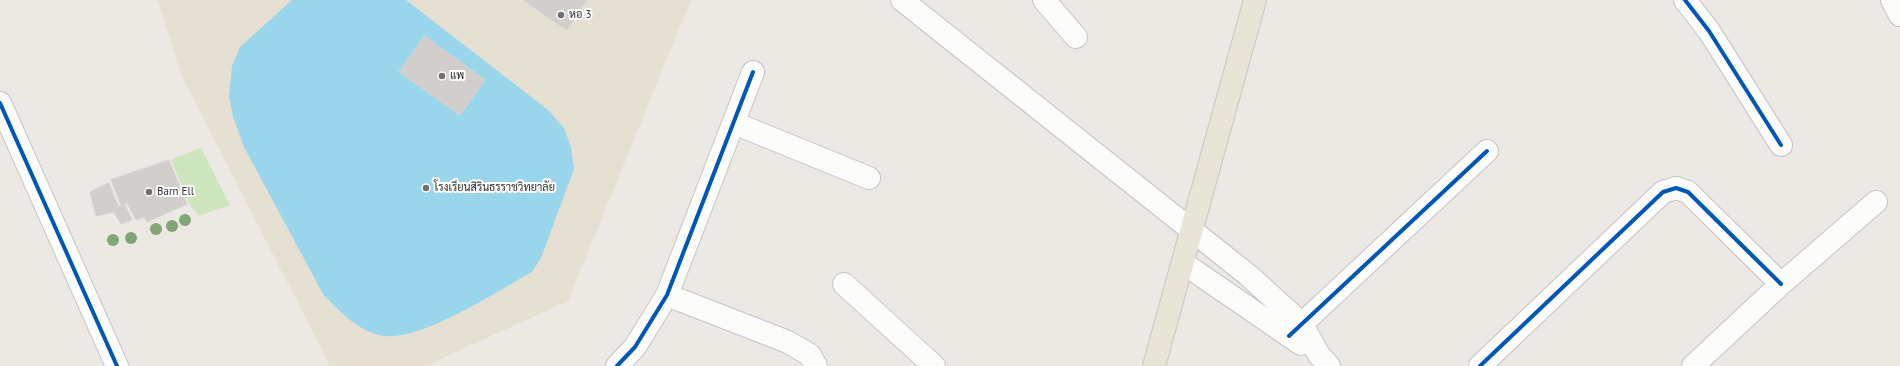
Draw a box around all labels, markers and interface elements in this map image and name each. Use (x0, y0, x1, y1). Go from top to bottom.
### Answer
place label: หอ 3 (569, 8, 591, 22)
marker: หอ 3 (556, 10, 566, 20)
place label: แพ (450, 69, 464, 83)
marker: แพ (437, 71, 447, 81)
place label: โรงเรียนสิรินธรราชวิทยาลัย (434, 181, 555, 195)
marker: โรงเรียนสิรินธรราชวิทยาลัย (421, 183, 431, 193)
place label: Barn Ell (157, 185, 194, 199)
marker: Barn Ell (144, 187, 154, 197)

